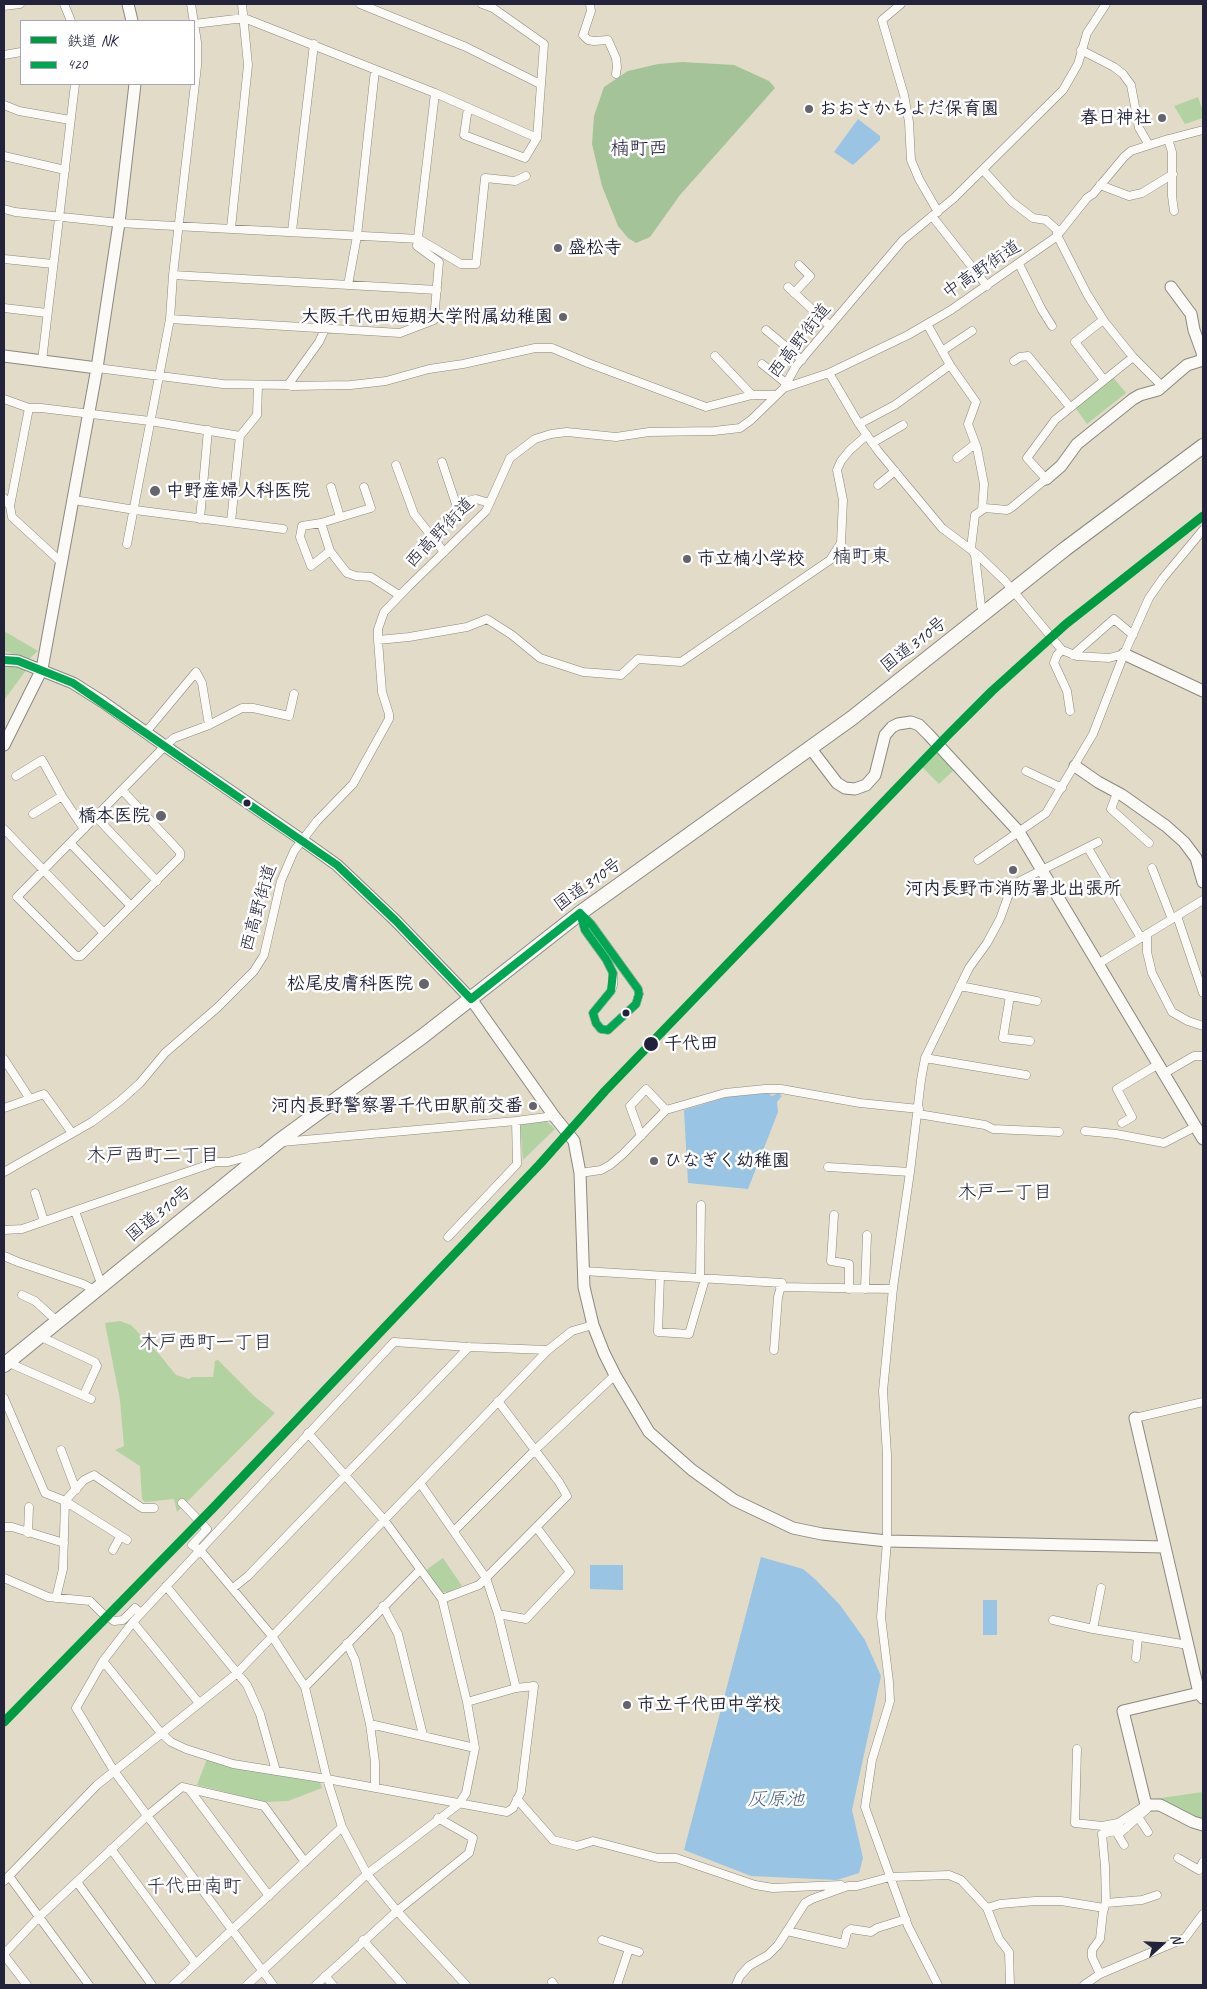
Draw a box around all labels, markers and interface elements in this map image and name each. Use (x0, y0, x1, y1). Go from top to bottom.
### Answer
legend (20, 20, 195, 85)
text: 鉄道 NK (67, 32, 117, 51)
text: 420 (67, 55, 87, 74)
place label: おおさかちよだ保育園 (819, 98, 999, 120)
marker: おおさかちよだ保育園 (803, 103, 815, 115)
place label: 春日神社 (1080, 107, 1152, 129)
marker: 春日神社 (1156, 112, 1168, 124)
district label: 楠町西 (611, 138, 667, 160)
street label: 中高野街道 (939, 236, 1025, 304)
place label: 盛松寺 (568, 237, 622, 259)
marker: 盛松寺 (552, 242, 564, 254)
street label: 西高野街道 (764, 299, 836, 383)
place label: 大阪千代田短期大学附属幼稚園 (301, 306, 553, 328)
marker: 大阪千代田短期大学附属幼稚園 (557, 311, 569, 323)
place label: 中野産婦人科医院 (166, 480, 310, 502)
marker: 中野産婦人科医院 (148, 484, 162, 498)
street label: 西高野街道 (401, 493, 479, 573)
district label: 楠町東 (833, 546, 889, 568)
place label: 市立楠小学校 (697, 548, 805, 570)
marker: 市立楠小学校 (681, 553, 693, 565)
street label: 国道310号 (877, 612, 951, 678)
unlabelled marker (242, 798, 252, 808)
place label: 橋本医院 (78, 805, 150, 827)
marker: 橋本医院 (154, 809, 168, 823)
street label: 国道310号 (550, 853, 626, 917)
street label: 西高野街道 (236, 862, 282, 954)
marker: 河内長野市消防署北出張所 (1007, 864, 1019, 876)
place label: 河内長野市消防署北出張所 (905, 878, 1121, 900)
place label: 松尾皮膚科医院 (287, 973, 413, 995)
marker: 松尾皮膚科医院 (417, 977, 431, 991)
unlabelled marker (621, 1008, 631, 1018)
place label: 千代田 (664, 1033, 718, 1055)
marker: 千代田 (642, 1035, 660, 1053)
place label: 河内長野警察署千代田駅前交番 (271, 1095, 523, 1117)
marker: 河内長野警察署千代田駅前交番 (527, 1100, 539, 1112)
district label: 木戸西町二丁目 (87, 1145, 219, 1167)
place label: ひなぎく幼稚園 (664, 1150, 790, 1172)
marker: ひなぎく幼稚園 (648, 1155, 660, 1167)
street label: 国道310号 (122, 1181, 196, 1247)
district label: 木戸一丁目 (958, 1182, 1052, 1204)
district label: 木戸西町一丁目 (140, 1332, 272, 1354)
place label: 市立千代田中学校 (637, 1694, 781, 1716)
marker: 市立千代田中学校 (621, 1699, 633, 1711)
water label: 灰原池 (748, 1789, 804, 1811)
district label: 千代田南町 (147, 1876, 241, 1898)
north arrow (1137, 1919, 1187, 1969)
text: N (1167, 1932, 1186, 1946)

